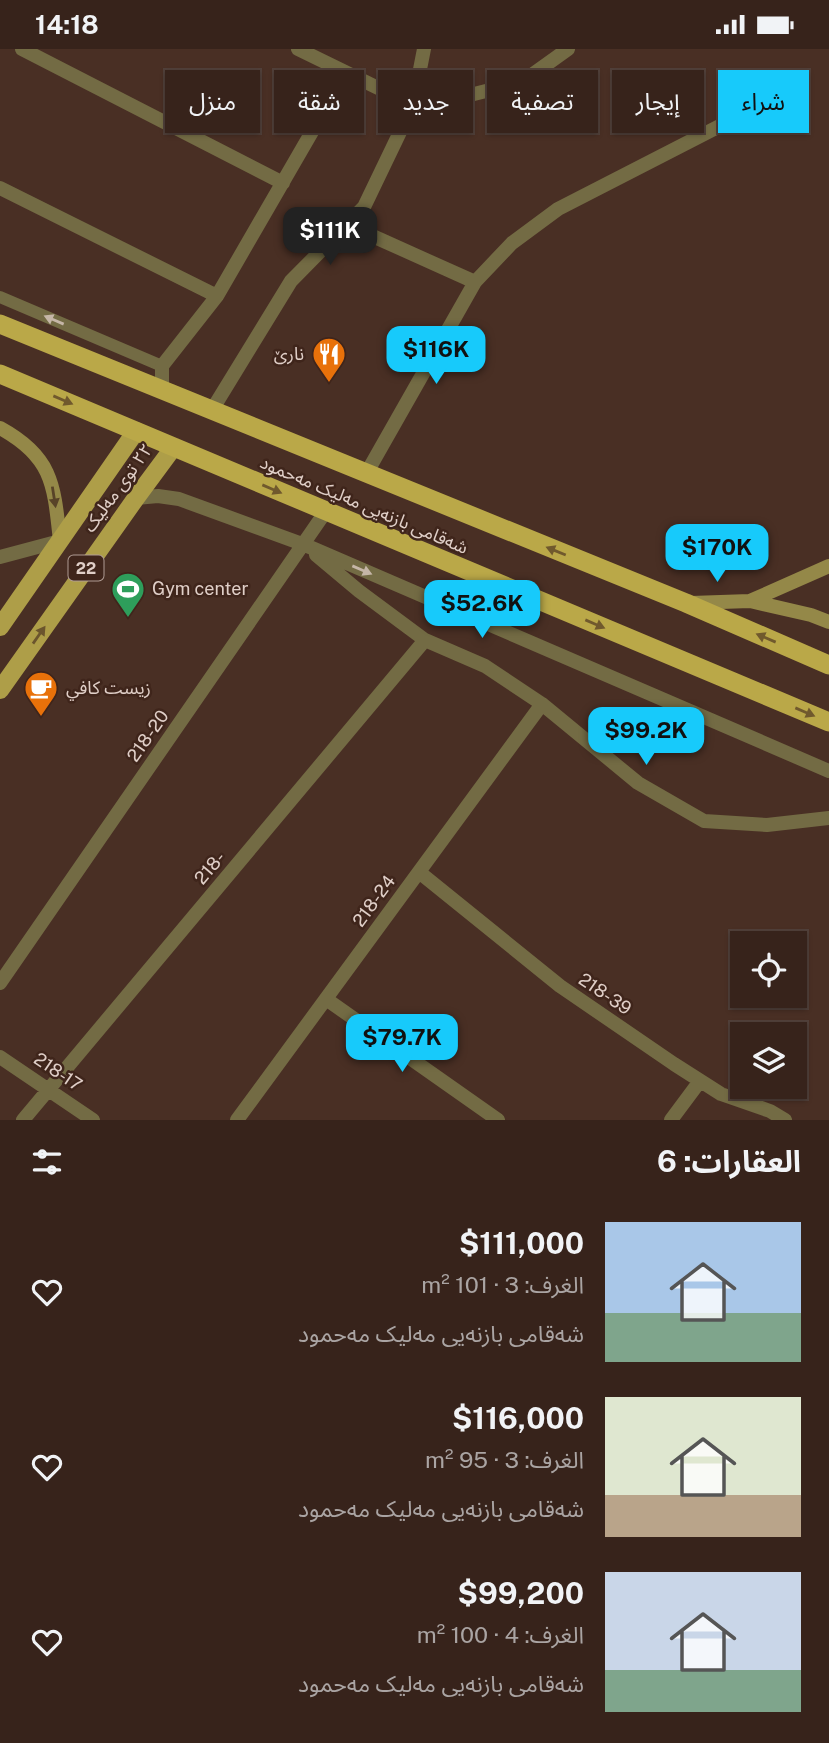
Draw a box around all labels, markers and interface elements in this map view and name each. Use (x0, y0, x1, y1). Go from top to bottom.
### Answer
text: 14:18 (35, 9, 99, 40)
chip: منزل (165, 70, 260, 133)
chip: شقة (274, 70, 364, 133)
chip: جديد (378, 70, 473, 133)
chip: تصفية (487, 70, 598, 133)
chip: إيجار (612, 70, 704, 133)
chip: شراء (718, 70, 809, 133)
pin: $111K (281, 207, 379, 267)
text: $111K (299, 216, 361, 243)
one-way arrow (44, 315, 65, 326)
pin: $116K (387, 327, 485, 386)
restaurant icon: نارێ (310, 335, 348, 384)
text: $116K (402, 335, 470, 362)
place label: نارێ (274, 343, 304, 365)
one-way arrow (53, 395, 74, 406)
street label: ٢٢ توی مەلیک (79, 439, 157, 537)
street label: شەقامی بازنەیی مەلیک مەحمود (257, 451, 471, 559)
one-way arrow (262, 484, 283, 495)
one-way arrow (49, 486, 60, 508)
pin: $170K (668, 525, 766, 584)
text: $170K (682, 533, 753, 560)
one-way arrow (545, 545, 566, 556)
road number: 22 (68, 555, 104, 581)
one-way arrow (351, 564, 372, 575)
sports icon: Gym center (109, 570, 147, 619)
place label: Gym center (152, 578, 248, 599)
pin: $52.6K (425, 581, 539, 640)
text: $52.6K (440, 589, 524, 616)
one-way arrow (585, 619, 606, 630)
one-way arrow (32, 626, 46, 644)
one-way arrow (756, 632, 777, 643)
cafe icon: زيست كافي (22, 669, 60, 718)
place label: زيست كافي (66, 677, 151, 701)
street label: 218-20 (122, 706, 173, 766)
pin: $99.2K (589, 707, 703, 767)
one-way arrow (795, 707, 816, 718)
text: $99.2K (604, 716, 688, 743)
street label: 218- (190, 847, 229, 888)
street label: 218-24 (348, 871, 399, 931)
map controls (730, 931, 807, 1099)
button: locate (730, 931, 807, 1008)
street label: 218-39 (575, 968, 636, 1019)
pin: $79.7K (345, 1014, 459, 1074)
button: layers (730, 1022, 807, 1099)
text: $79.7K (362, 1023, 442, 1050)
street label: 218-17 (30, 1048, 86, 1095)
icon: filters (28, 1143, 66, 1181)
text: العقارات: 6 (657, 1143, 801, 1179)
text: $111,000 (459, 1225, 584, 1261)
icon: home (661, 1250, 745, 1334)
text: الغرف: 3 · 101 m² (421, 1271, 584, 1298)
icon: heart (28, 1273, 66, 1311)
text: شەقامی بازنەیی مەلیک مەحمود (298, 1320, 584, 1347)
text: $116,000 (452, 1400, 584, 1436)
icon: home (661, 1425, 745, 1509)
text: الغرف: 3 · 95 m² (425, 1446, 584, 1473)
icon: heart (28, 1448, 66, 1486)
text: شەقامی بازنەیی مەلیک مەحمود (298, 1495, 584, 1522)
text: $99,200 (458, 1575, 584, 1611)
icon: home (661, 1600, 745, 1684)
text: الغرف: 4 · 100 m² (417, 1621, 584, 1648)
icon: heart (28, 1623, 66, 1661)
text: شەقامی بازنەیی مەلیک مەحمود (298, 1670, 584, 1697)

